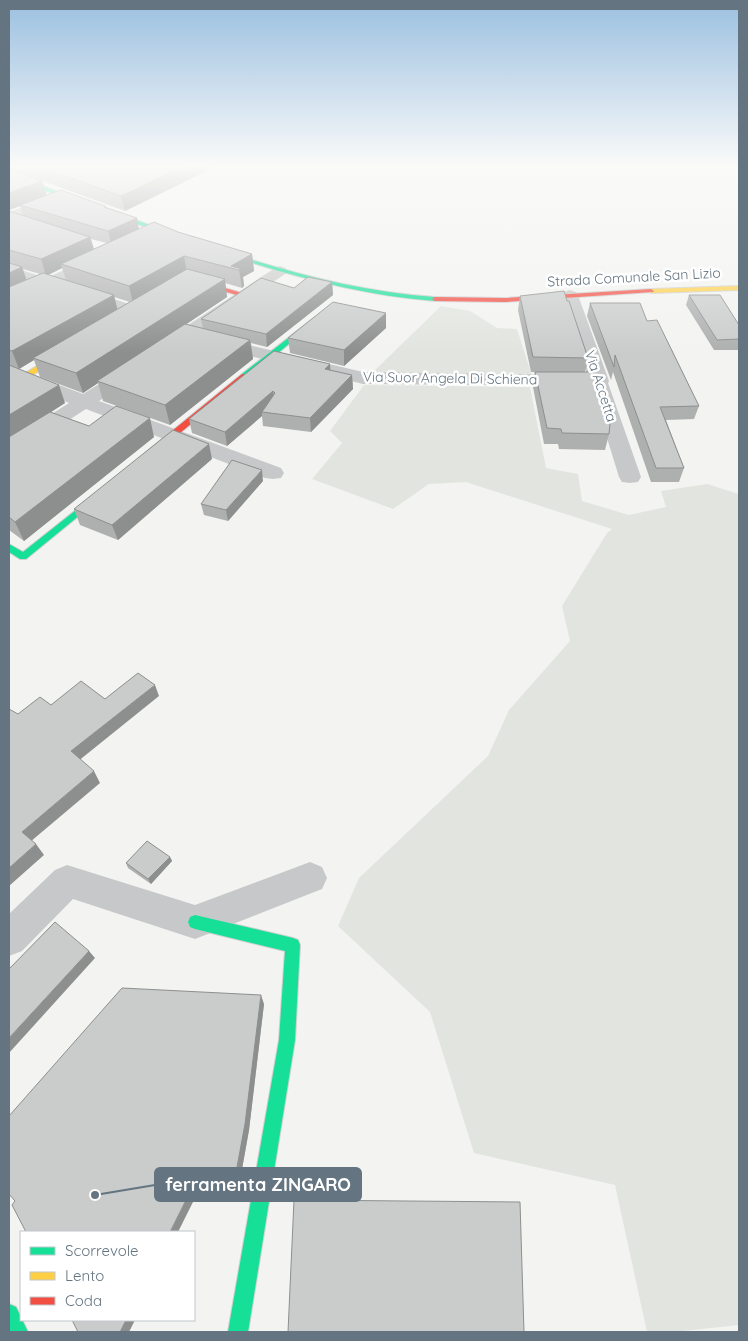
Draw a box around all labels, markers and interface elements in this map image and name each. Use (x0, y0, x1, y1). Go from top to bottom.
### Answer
street label: Strada Comunale San Lizio (547, 263, 721, 291)
street label: Via Accetta (581, 348, 621, 424)
street label: Via Suor Angela Di Schiena (363, 367, 537, 389)
callout: ferramenta ZINGARO (155, 1168, 361, 1201)
text: ferramenta ZINGARO (165, 1173, 351, 1196)
legend (20, 1231, 195, 1321)
text: Scorrevole (65, 1241, 139, 1260)
text: Lento (65, 1266, 104, 1285)
text: Coda (65, 1291, 102, 1310)

